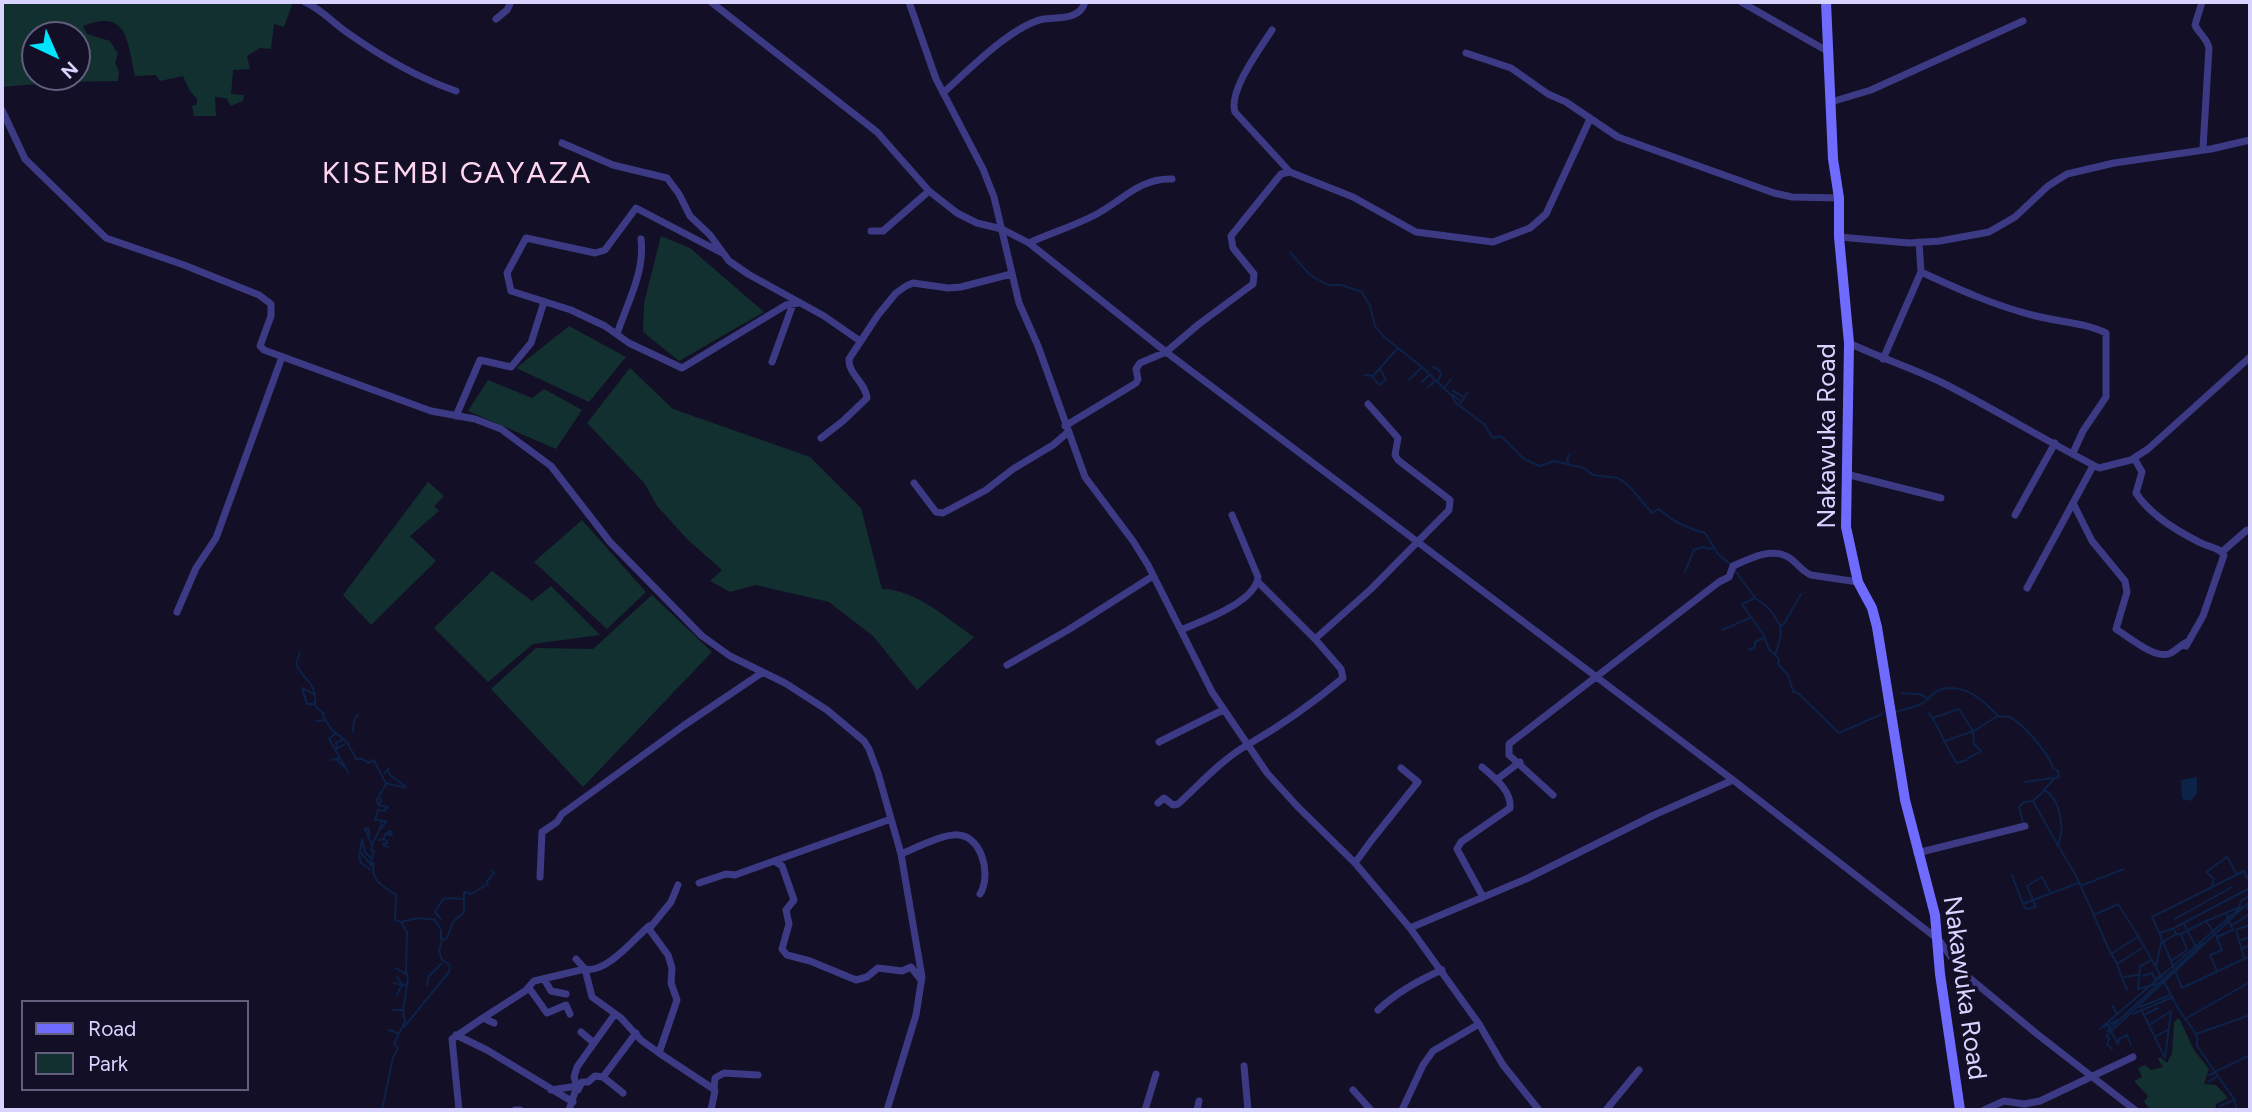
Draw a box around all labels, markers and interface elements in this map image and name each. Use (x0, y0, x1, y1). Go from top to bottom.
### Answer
north arrow (21, 21, 91, 91)
text: N (56, 57, 83, 83)
district label: KISEMBI GAYAZA (324, 156, 590, 192)
street label: Nakawuka Road (1811, 343, 1843, 529)
street label: Nakawuka Road (1936, 894, 1992, 1082)
legend (21, 1000, 248, 1091)
text: Road (88, 1016, 136, 1041)
text: Park (88, 1051, 128, 1076)

